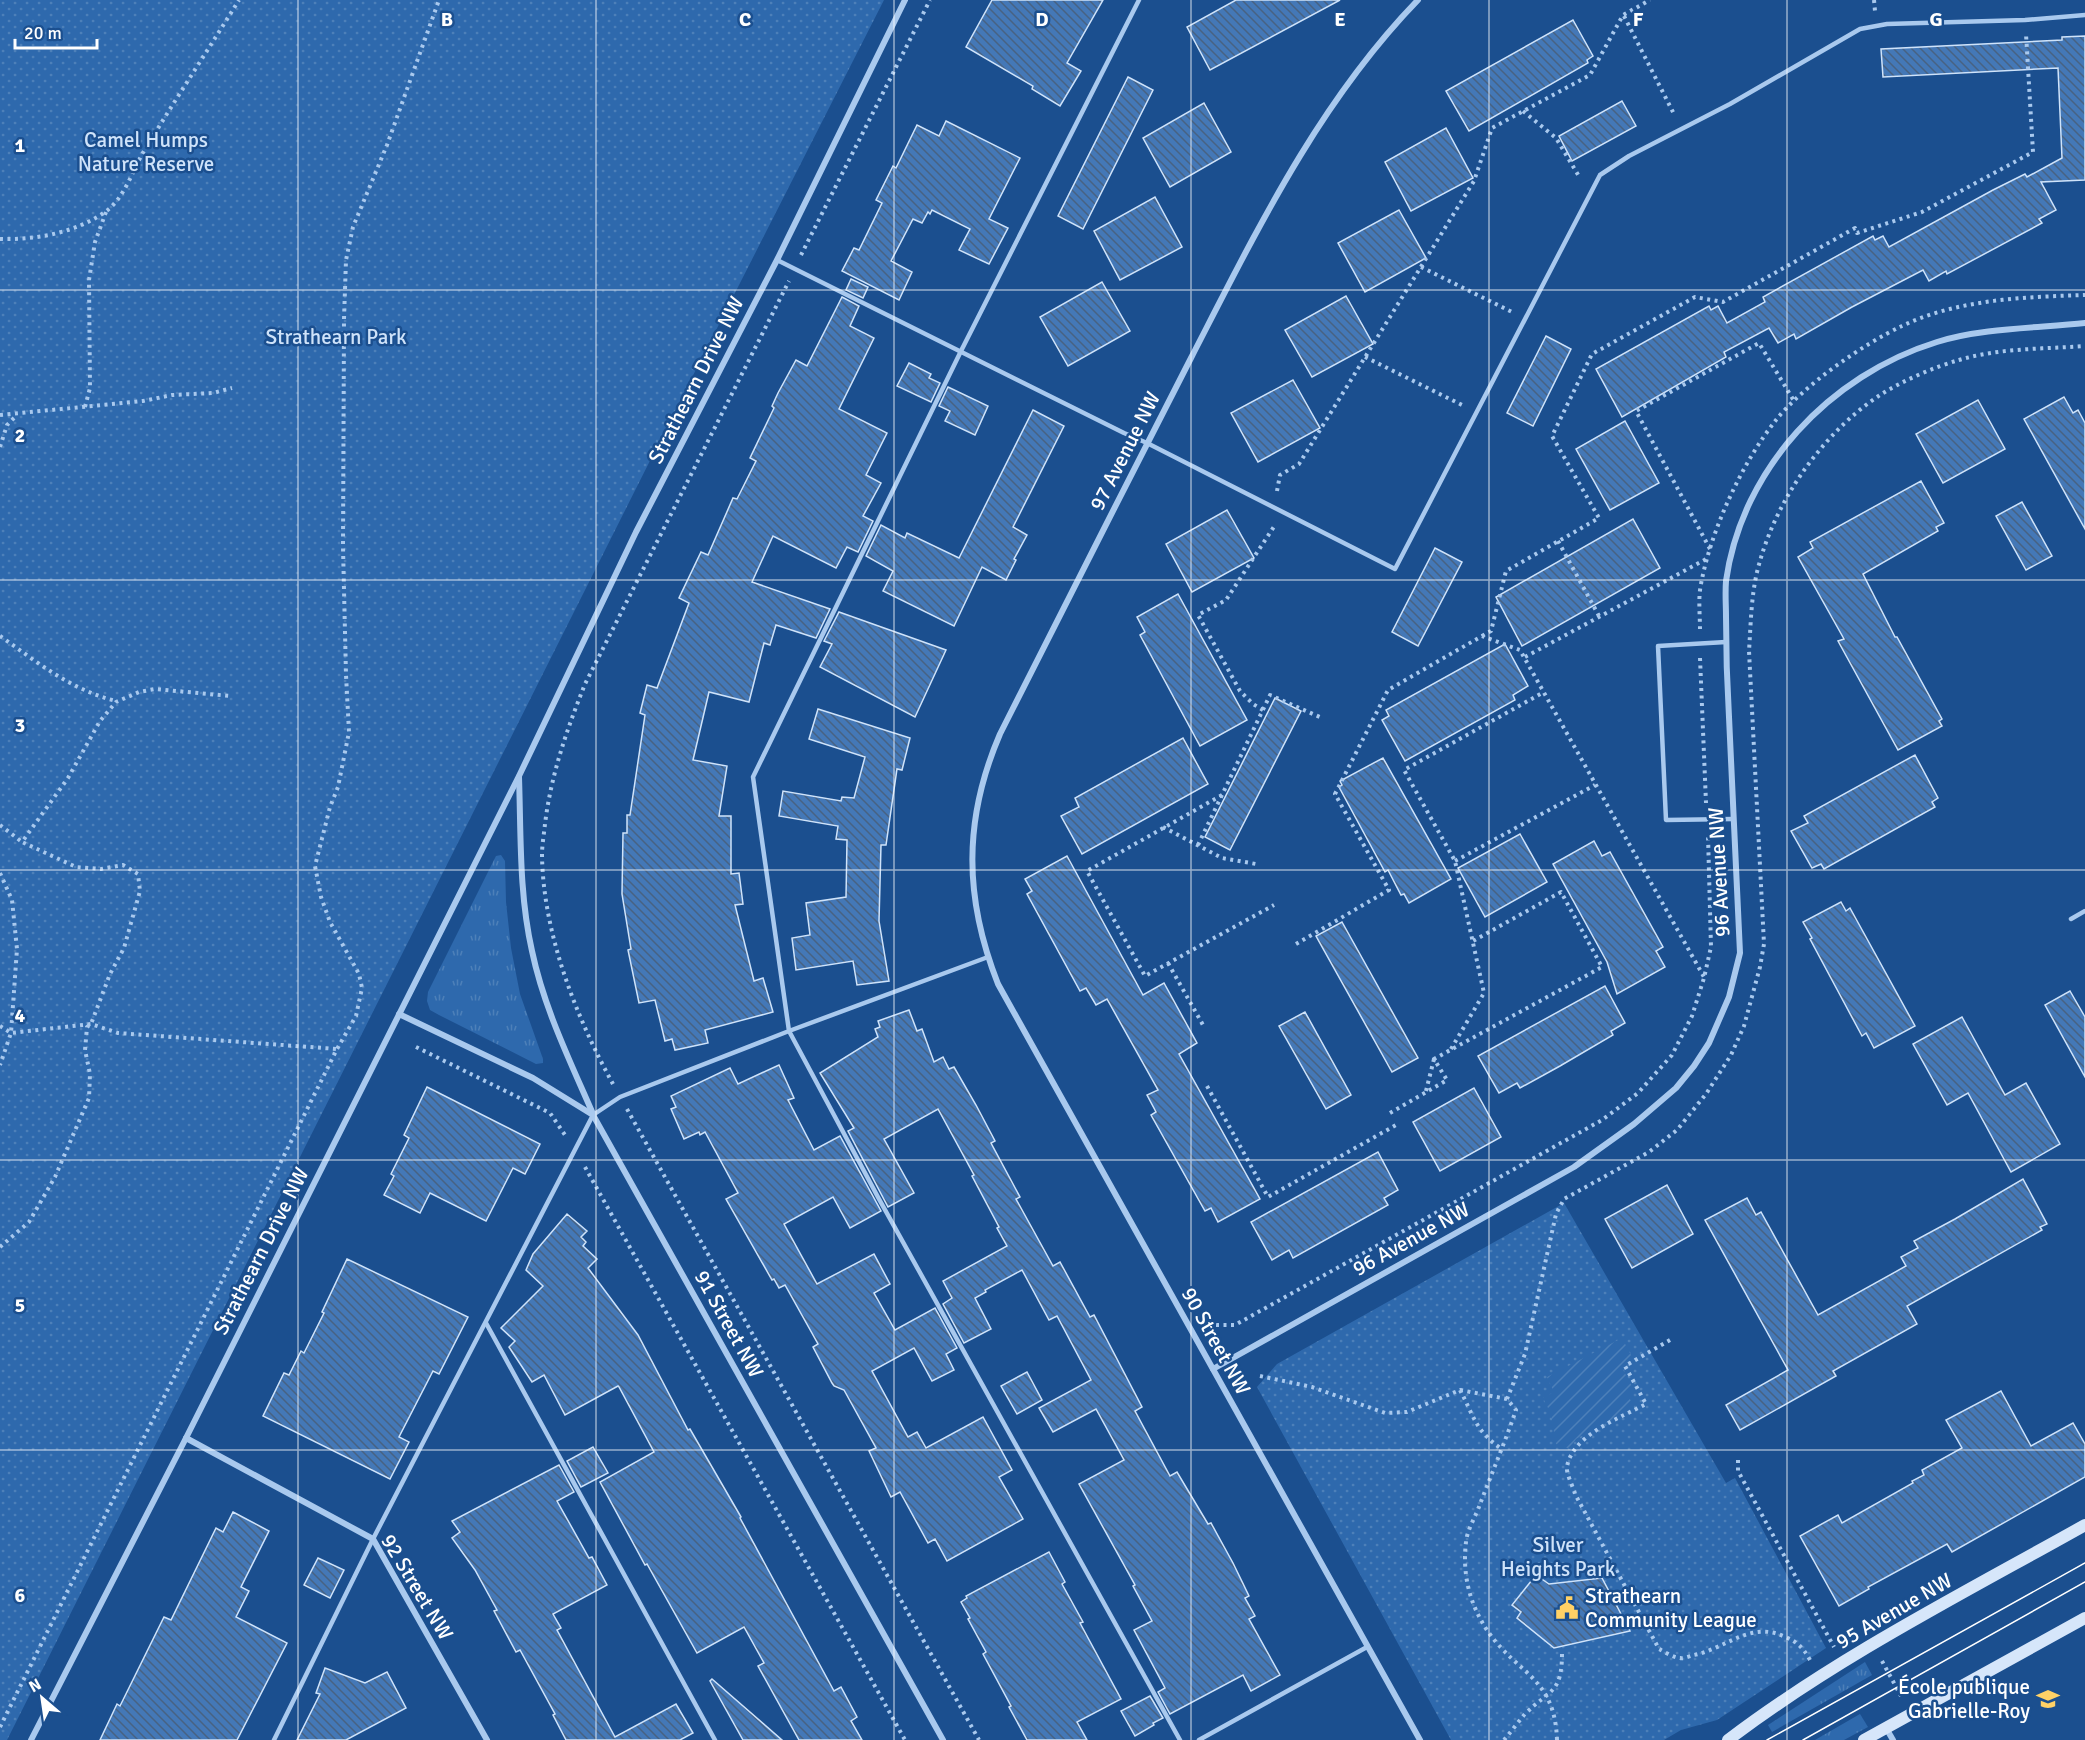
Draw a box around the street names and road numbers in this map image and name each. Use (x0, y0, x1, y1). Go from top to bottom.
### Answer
street label: Strathearn Drive NW (643, 292, 750, 468)
street label: 97 Avenue NW (1084, 387, 1166, 515)
street label: 96 Avenue NW (1703, 806, 1735, 937)
street label: Strathearn Drive NW (208, 1163, 315, 1339)
street label: 96 Avenue NW (1348, 1196, 1474, 1282)
street label: 91 Street NW (689, 1266, 769, 1382)
street label: 90 Street NW (1176, 1283, 1256, 1399)
street label: 92 Street NW (375, 1529, 459, 1645)
street label: 95 Avenue NW (1831, 1567, 1957, 1655)

